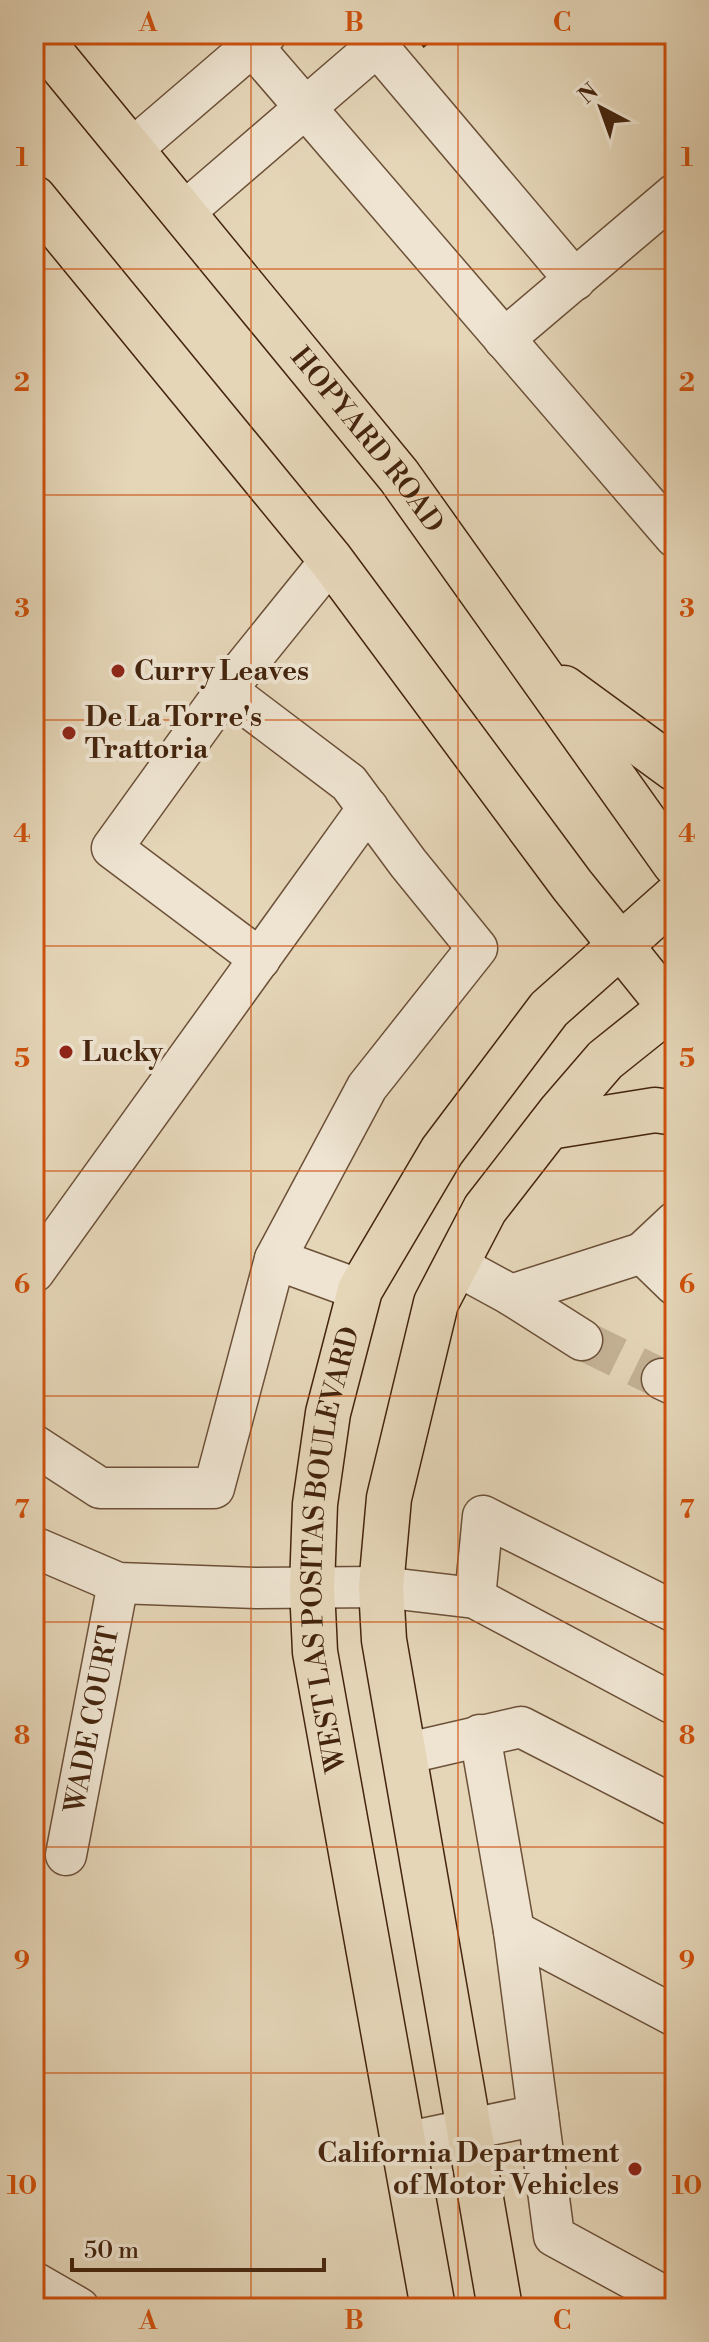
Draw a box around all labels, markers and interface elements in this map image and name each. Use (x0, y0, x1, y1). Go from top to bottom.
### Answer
text: A (138, 7, 158, 39)
text: B (344, 7, 364, 39)
text: C (553, 7, 571, 39)
north arrow (561, 68, 641, 148)
text: N (573, 78, 605, 110)
text: 1 (16, 142, 29, 174)
text: 1 (681, 142, 694, 174)
street label: HOPYARD ROAD (283, 340, 451, 540)
text: 2 (14, 367, 30, 399)
text: 2 (679, 367, 695, 399)
text: 3 (14, 593, 30, 625)
text: 3 (679, 593, 695, 625)
place label: Curry Leaves (134, 654, 309, 689)
marker: Curry Leaves (109, 662, 127, 680)
place label: De La Torre's Trattoria (85, 700, 262, 767)
marker: De La Torre's Trattoria (60, 724, 78, 742)
text: 4 (13, 818, 31, 850)
text: 4 (678, 818, 696, 850)
place label: Lucky (82, 1035, 164, 1070)
text: 5 (14, 1043, 30, 1075)
marker: Lucky (57, 1043, 75, 1061)
text: 5 (679, 1043, 695, 1075)
text: 6 (14, 1269, 30, 1301)
text: 6 (679, 1269, 695, 1301)
street label: WEST LAS POSITAS BOULEVARD (294, 1323, 367, 1776)
text: 7 (14, 1494, 30, 1526)
text: 7 (679, 1494, 695, 1526)
street label: WADE COURT (57, 1623, 127, 1817)
text: 8 (14, 1720, 30, 1752)
text: 8 (679, 1720, 695, 1752)
text: 9 (14, 1945, 30, 1977)
text: 9 (679, 1945, 695, 1977)
place label: California Department of Motor Vehicles (317, 2136, 620, 2203)
marker: California Department of Motor Vehicles (626, 2160, 644, 2178)
text: 10 (7, 2170, 37, 2202)
text: 10 (672, 2170, 702, 2202)
scale bar (72, 2222, 324, 2272)
text: 50 m (84, 2236, 139, 2266)
text: A (138, 2305, 158, 2337)
text: B (344, 2305, 364, 2337)
text: C (553, 2305, 571, 2337)

